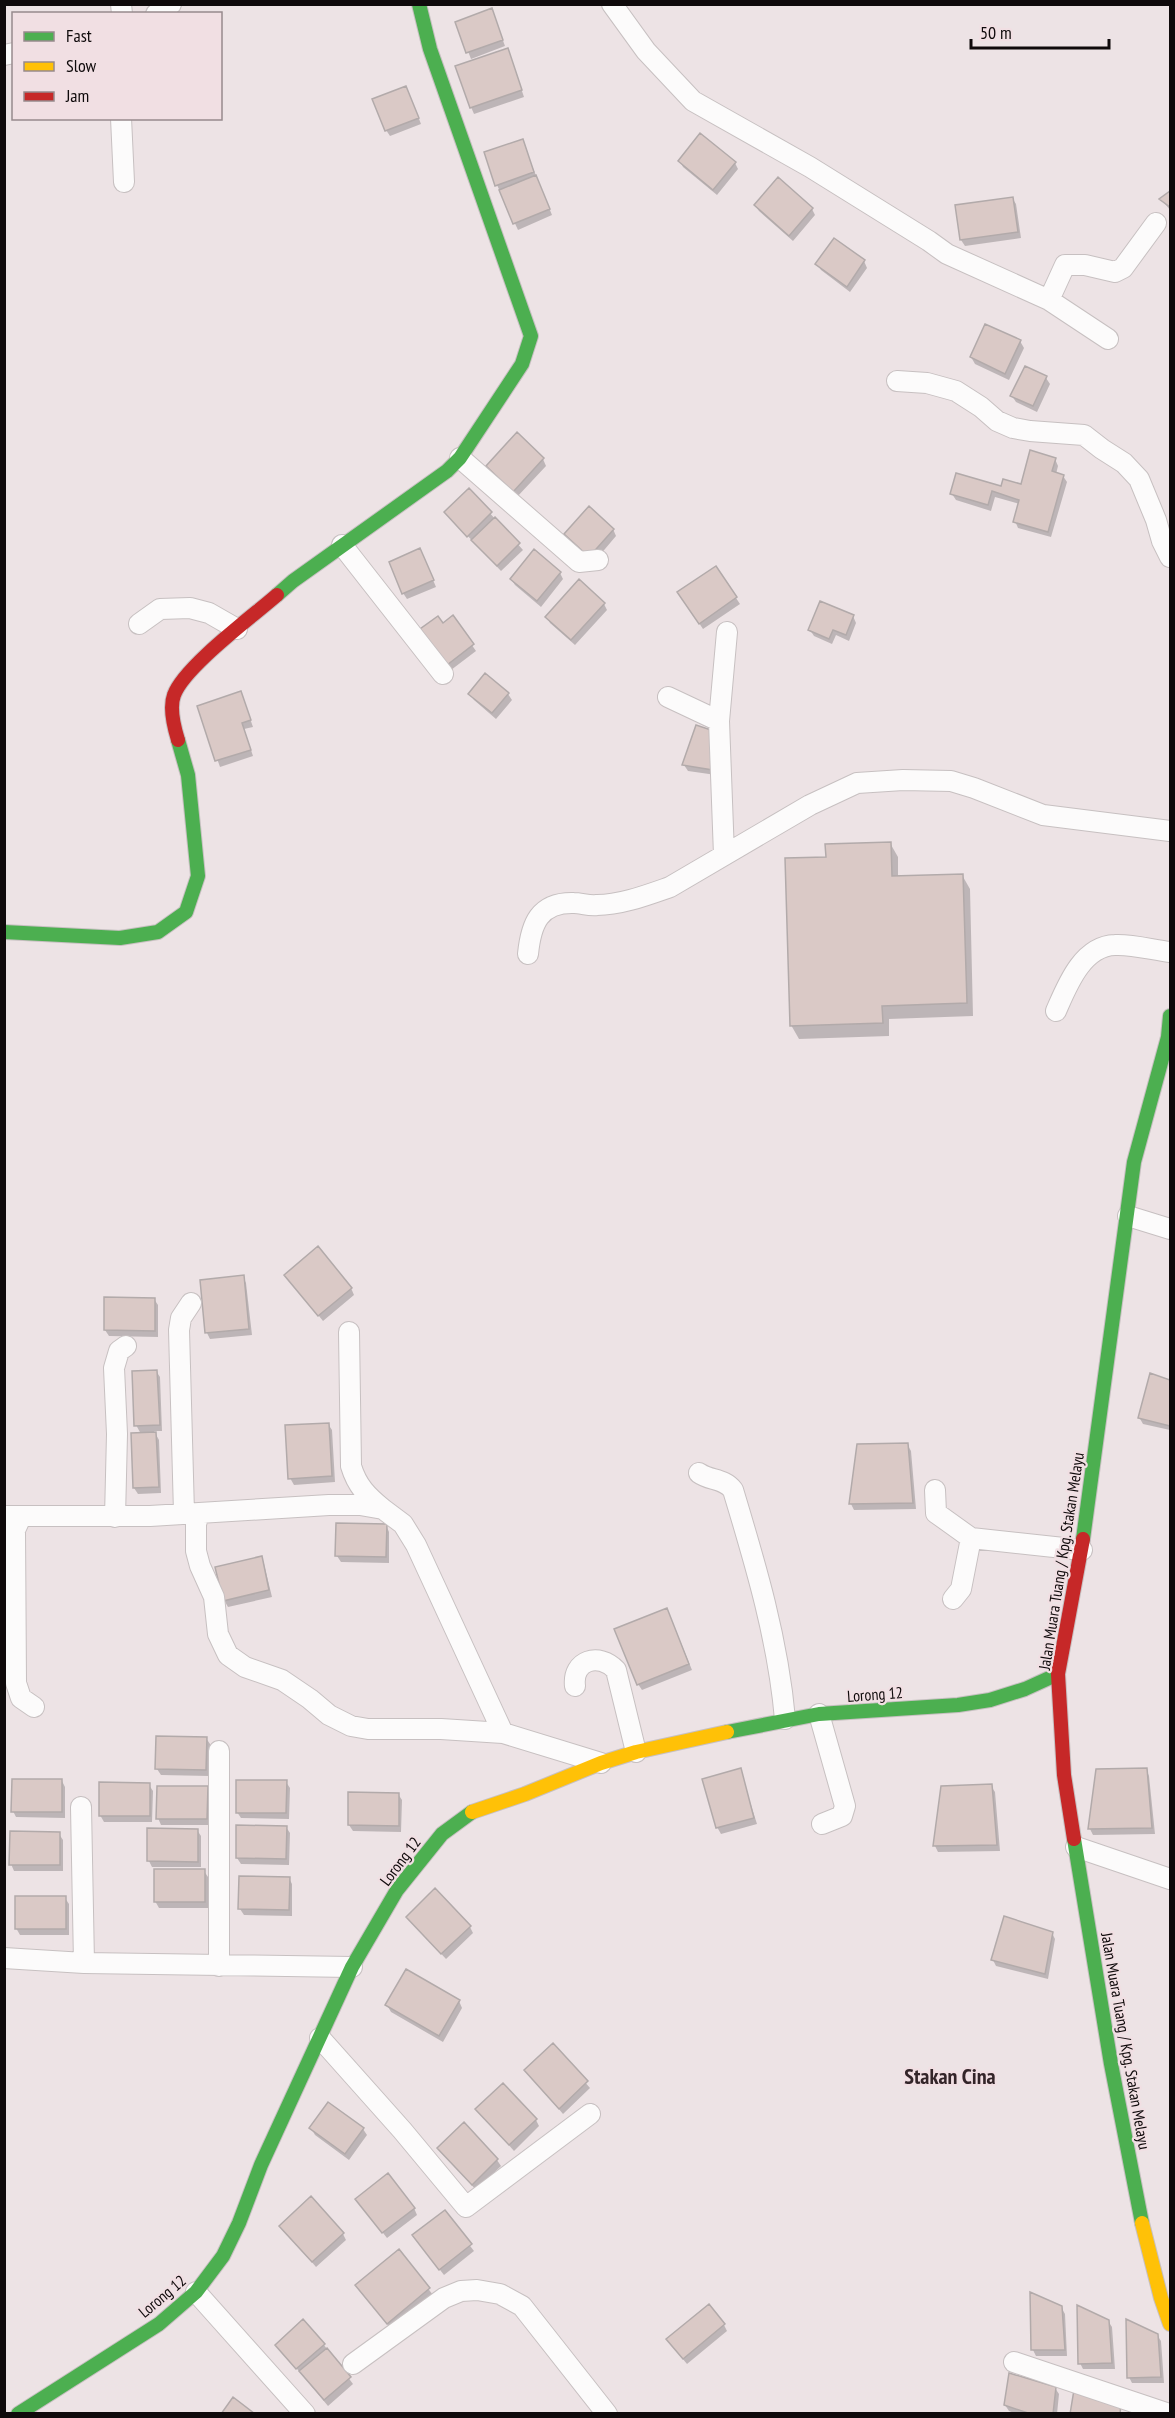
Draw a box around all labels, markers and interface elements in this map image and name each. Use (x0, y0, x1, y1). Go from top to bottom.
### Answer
legend (12, 12, 222, 120)
scale bar (971, 12, 1109, 50)
text: 50 m (980, 21, 1012, 44)
text: Fast (66, 24, 92, 47)
text: Slow (66, 54, 97, 77)
text: Jam (65, 84, 89, 107)
street label: Jalan Muara Tuang / Kpg. Stakan Melayu (1034, 1451, 1088, 1672)
street label: Lorong 12 (846, 1682, 904, 1706)
street label: Lorong 12 (375, 1833, 425, 1889)
street label: Jalan Muara Tuang / Kpg. Stakan Melayu (1097, 1930, 1155, 2151)
district label: Stakan Cina (904, 2062, 996, 2090)
street label: Lorong 12 (134, 2270, 190, 2322)

